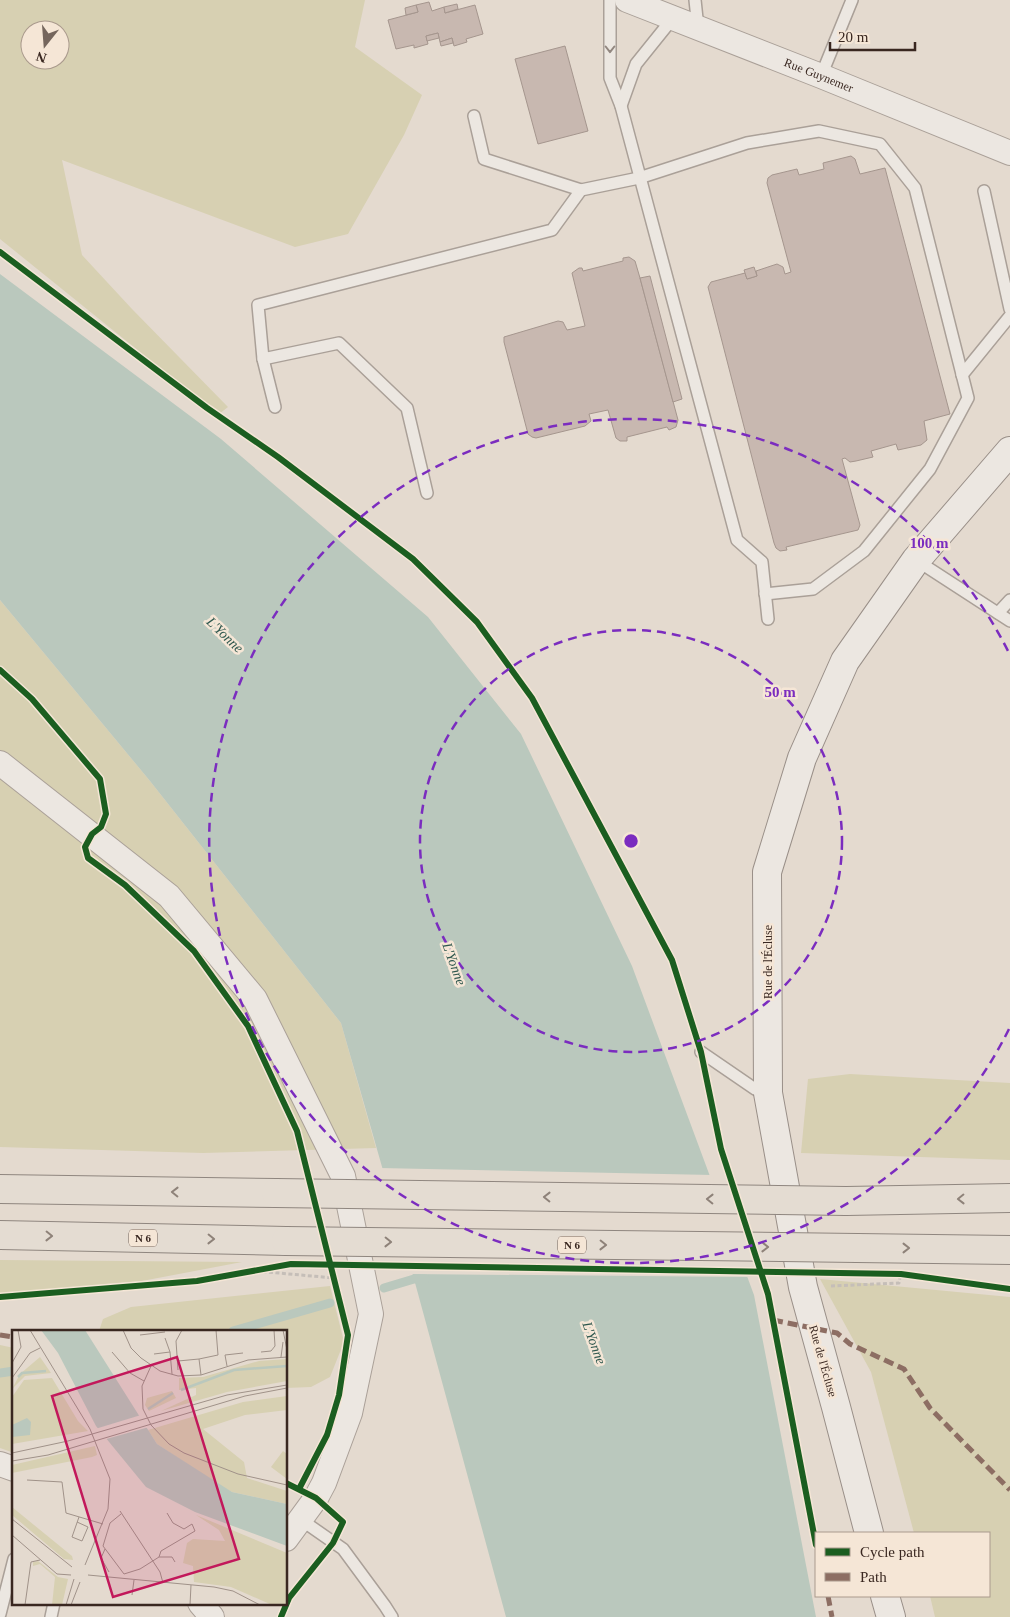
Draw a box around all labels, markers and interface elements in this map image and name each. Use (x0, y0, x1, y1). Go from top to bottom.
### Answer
north arrow (20, 20, 70, 70)
scale bar (830, 20, 915, 52)
text: 20 m (838, 29, 869, 45)
one-way arrow (605, 45, 615, 53)
text: N (34, 48, 48, 66)
street label: Rue Guynemer (782, 55, 855, 95)
text: 100 m (910, 535, 949, 551)
water label: L'Yonne (203, 613, 246, 656)
text: 50 m (764, 684, 796, 700)
centre of rings (622, 832, 640, 850)
street label: Rue de l'Écluse (761, 925, 775, 999)
water label: L'Yonne (439, 940, 469, 987)
one-way arrow (171, 1186, 179, 1197)
one-way arrow (543, 1192, 550, 1202)
one-way arrow (705, 1194, 713, 1204)
one-way arrow (957, 1194, 965, 1204)
road number: N 6 (129, 1230, 157, 1246)
one-way arrow (45, 1231, 53, 1241)
one-way arrow (207, 1234, 215, 1245)
road number: N 6 (558, 1236, 586, 1254)
one-way arrow (384, 1237, 392, 1247)
one-way arrow (599, 1240, 607, 1250)
one-way arrow (762, 1242, 769, 1252)
one-way arrow (902, 1243, 910, 1253)
water label: L'Yonne (579, 1319, 609, 1366)
street label: Rue de l'Écluse (806, 1323, 840, 1399)
inset map (12, 1330, 288, 1604)
legend (815, 1532, 990, 1597)
text: Cycle path (860, 1544, 925, 1560)
text: Path (860, 1569, 887, 1585)

